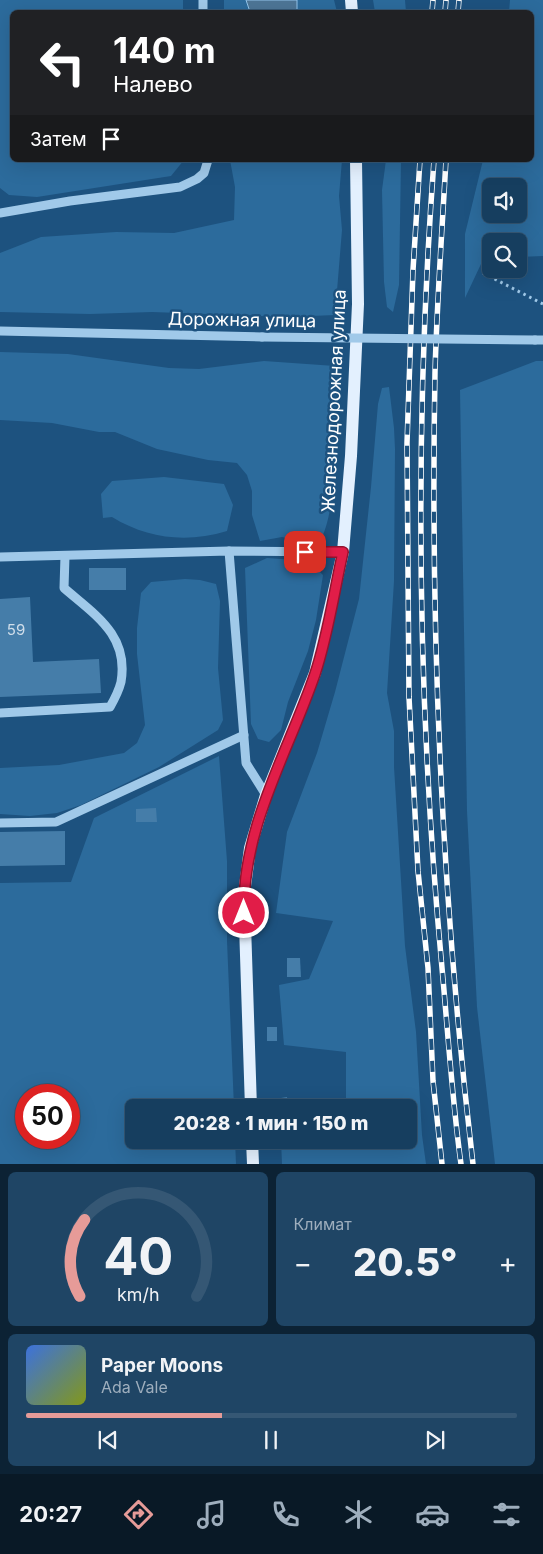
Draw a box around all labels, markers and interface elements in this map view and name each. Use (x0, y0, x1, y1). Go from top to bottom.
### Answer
text: 140 m (113, 29, 216, 71)
icon: left (30, 30, 95, 95)
text: Налево (113, 71, 193, 97)
icon: arrive (97, 125, 125, 153)
text: Затем (30, 128, 87, 151)
map controls (482, 178, 527, 278)
button: sound (482, 178, 527, 223)
button: search (482, 233, 527, 278)
street label: Железнодорожная улица (317, 289, 350, 513)
street label: Дорожная улица (168, 308, 316, 331)
pin (284, 531, 326, 573)
icon: arrive (291, 538, 319, 566)
house number: 59 (7, 620, 25, 639)
position arrow (217, 886, 269, 938)
speed limit sign: 50 (15, 1084, 80, 1149)
text: 20:28 · 1 мин · 150 m (174, 1112, 368, 1135)
text: Климат (294, 1214, 352, 1234)
text: 40 (103, 1225, 173, 1288)
text: 20.5° (353, 1239, 458, 1285)
text: − (294, 1246, 312, 1280)
text: + (498, 1246, 517, 1280)
text: km/h (117, 1284, 159, 1305)
text: Paper Moons (101, 1354, 223, 1377)
text: Ada Vale (101, 1377, 168, 1397)
icon: previous (94, 1426, 122, 1454)
icon: pause (257, 1426, 285, 1454)
icon: next (421, 1426, 449, 1454)
icon: directions (121, 1497, 156, 1532)
icon: music (194, 1497, 229, 1532)
icon: phone (268, 1497, 303, 1532)
icon: climate (341, 1497, 376, 1532)
icon: car (415, 1497, 450, 1532)
icon: filters (489, 1497, 524, 1532)
text: 20:27 (19, 1501, 82, 1527)

